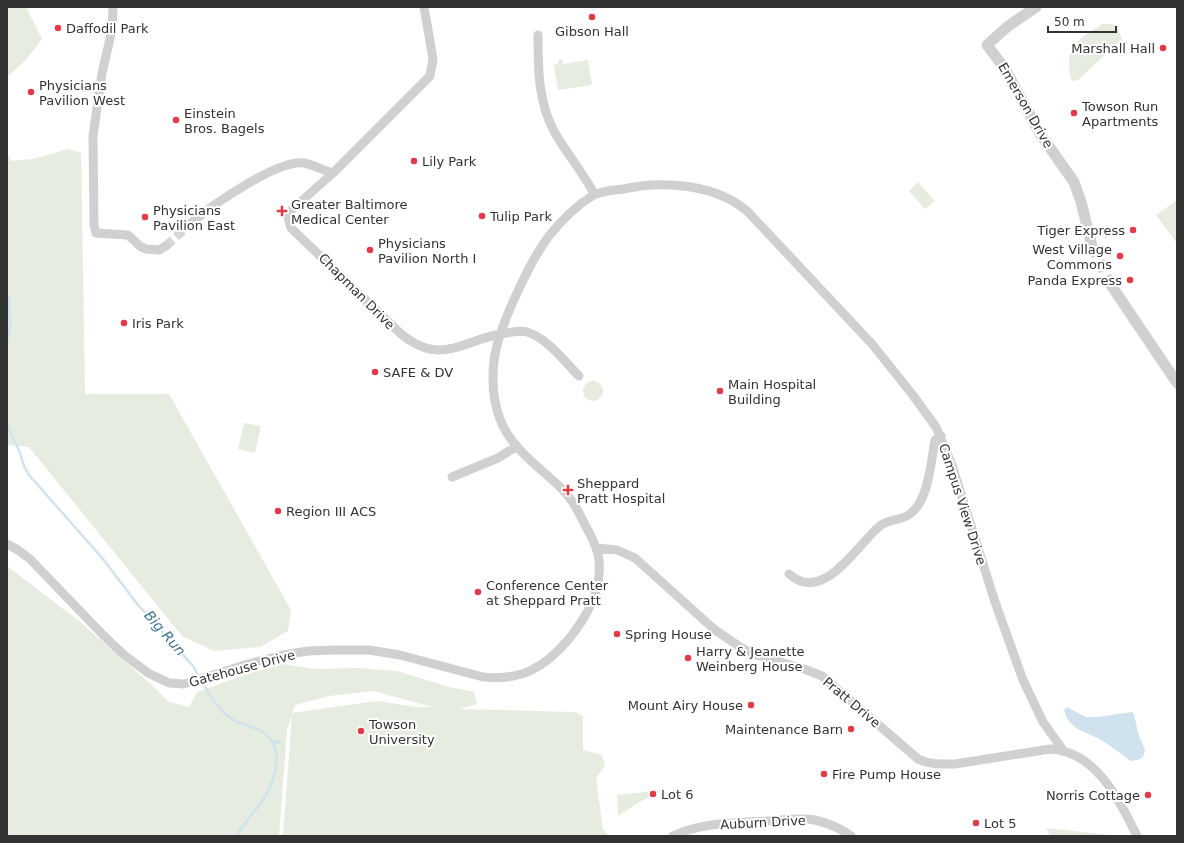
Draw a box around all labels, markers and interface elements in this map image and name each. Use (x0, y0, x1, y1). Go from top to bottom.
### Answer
scale bar (1048, 8, 1116, 34)
marker: Gibson Hall (587, 12, 597, 22)
text: 50 m (1054, 15, 1085, 29)
place label: Daffodil Park (66, 21, 149, 36)
marker: Daffodil Park (53, 23, 63, 33)
place label: Gibson Hall (555, 24, 629, 39)
place label: Marshall Hall (1071, 41, 1155, 56)
marker: Marshall Hall (1158, 43, 1168, 53)
street label: Emerson Drive (995, 60, 1056, 151)
place label: Physicians Pavilion West (39, 78, 125, 108)
marker: Physicians Pavilion West (26, 87, 36, 97)
place label: Towson Run Apartments (1081, 99, 1159, 129)
place label: Einstein Bros. Bagels (184, 106, 265, 136)
marker: Towson Run Apartments (1069, 108, 1079, 118)
marker: Einstein Bros. Bagels (171, 115, 181, 125)
place label: Lily Park (422, 154, 477, 169)
marker: Lily Park (409, 156, 419, 166)
place label: Greater Baltimore Medical Center (291, 197, 408, 227)
place label: Physicians Pavilion East (153, 203, 235, 233)
marker: Greater Baltimore Medical Center (276, 205, 288, 217)
place label: Tulip Park (489, 209, 552, 224)
marker: Tulip Park (477, 211, 487, 221)
marker: Physicians Pavilion East (140, 212, 150, 222)
place label: Tiger Express (1036, 223, 1125, 238)
marker: Tiger Express (1128, 225, 1138, 235)
place label: Physicians Pavilion North I (378, 236, 476, 266)
place label: West Village Commons (1032, 242, 1112, 272)
marker: Physicians Pavilion North I (365, 245, 375, 255)
street label: Chapman Drive (316, 250, 398, 332)
marker: West Village Commons (1115, 251, 1125, 261)
place label: Panda Express (1027, 273, 1122, 288)
marker: Panda Express (1125, 275, 1135, 285)
place label: Iris Park (132, 316, 184, 331)
marker: Iris Park (119, 318, 129, 328)
place label: SAFE & DV (383, 365, 453, 380)
marker: SAFE & DV (370, 367, 380, 377)
place label: Main Hospital Building (728, 377, 816, 407)
marker: Main Hospital Building (715, 386, 725, 396)
street label: Campus View Drive (936, 442, 989, 567)
place label: Sheppard Pratt Hospital (577, 476, 665, 506)
marker: Sheppard Pratt Hospital (562, 484, 574, 496)
place label: Region III ACS (286, 504, 376, 519)
marker: Region III ACS (273, 506, 283, 516)
place label: Conference Center at Sheppard Pratt (486, 578, 609, 608)
marker: Conference Center at Sheppard Pratt (473, 587, 483, 597)
water label: Big Run (141, 607, 189, 659)
place label: Spring House (625, 627, 712, 642)
marker: Spring House (612, 629, 622, 639)
place label: Harry & Jeanette Weinberg House (696, 644, 805, 674)
street label: Gatehouse Drive (187, 647, 297, 690)
marker: Harry & Jeanette Weinberg House (683, 653, 693, 663)
street label: Pratt Drive (820, 674, 883, 731)
place label: Mount Airy House (628, 698, 743, 713)
marker: Mount Airy House (746, 700, 756, 710)
place label: Towson University (368, 717, 435, 747)
place label: Maintenance Barn (725, 722, 843, 737)
marker: Maintenance Barn (846, 724, 856, 734)
marker: Towson University (356, 726, 366, 736)
place label: Fire Pump House (832, 767, 941, 782)
marker: Fire Pump House (819, 769, 829, 779)
place label: Lot 6 (661, 787, 693, 802)
place label: Norris Cottage (1046, 788, 1140, 803)
marker: Lot 6 (648, 789, 658, 799)
marker: Norris Cottage (1143, 790, 1153, 800)
street label: Auburn Drive (720, 813, 806, 832)
place label: Lot 5 (984, 816, 1016, 831)
marker: Lot 5 (971, 818, 981, 828)

